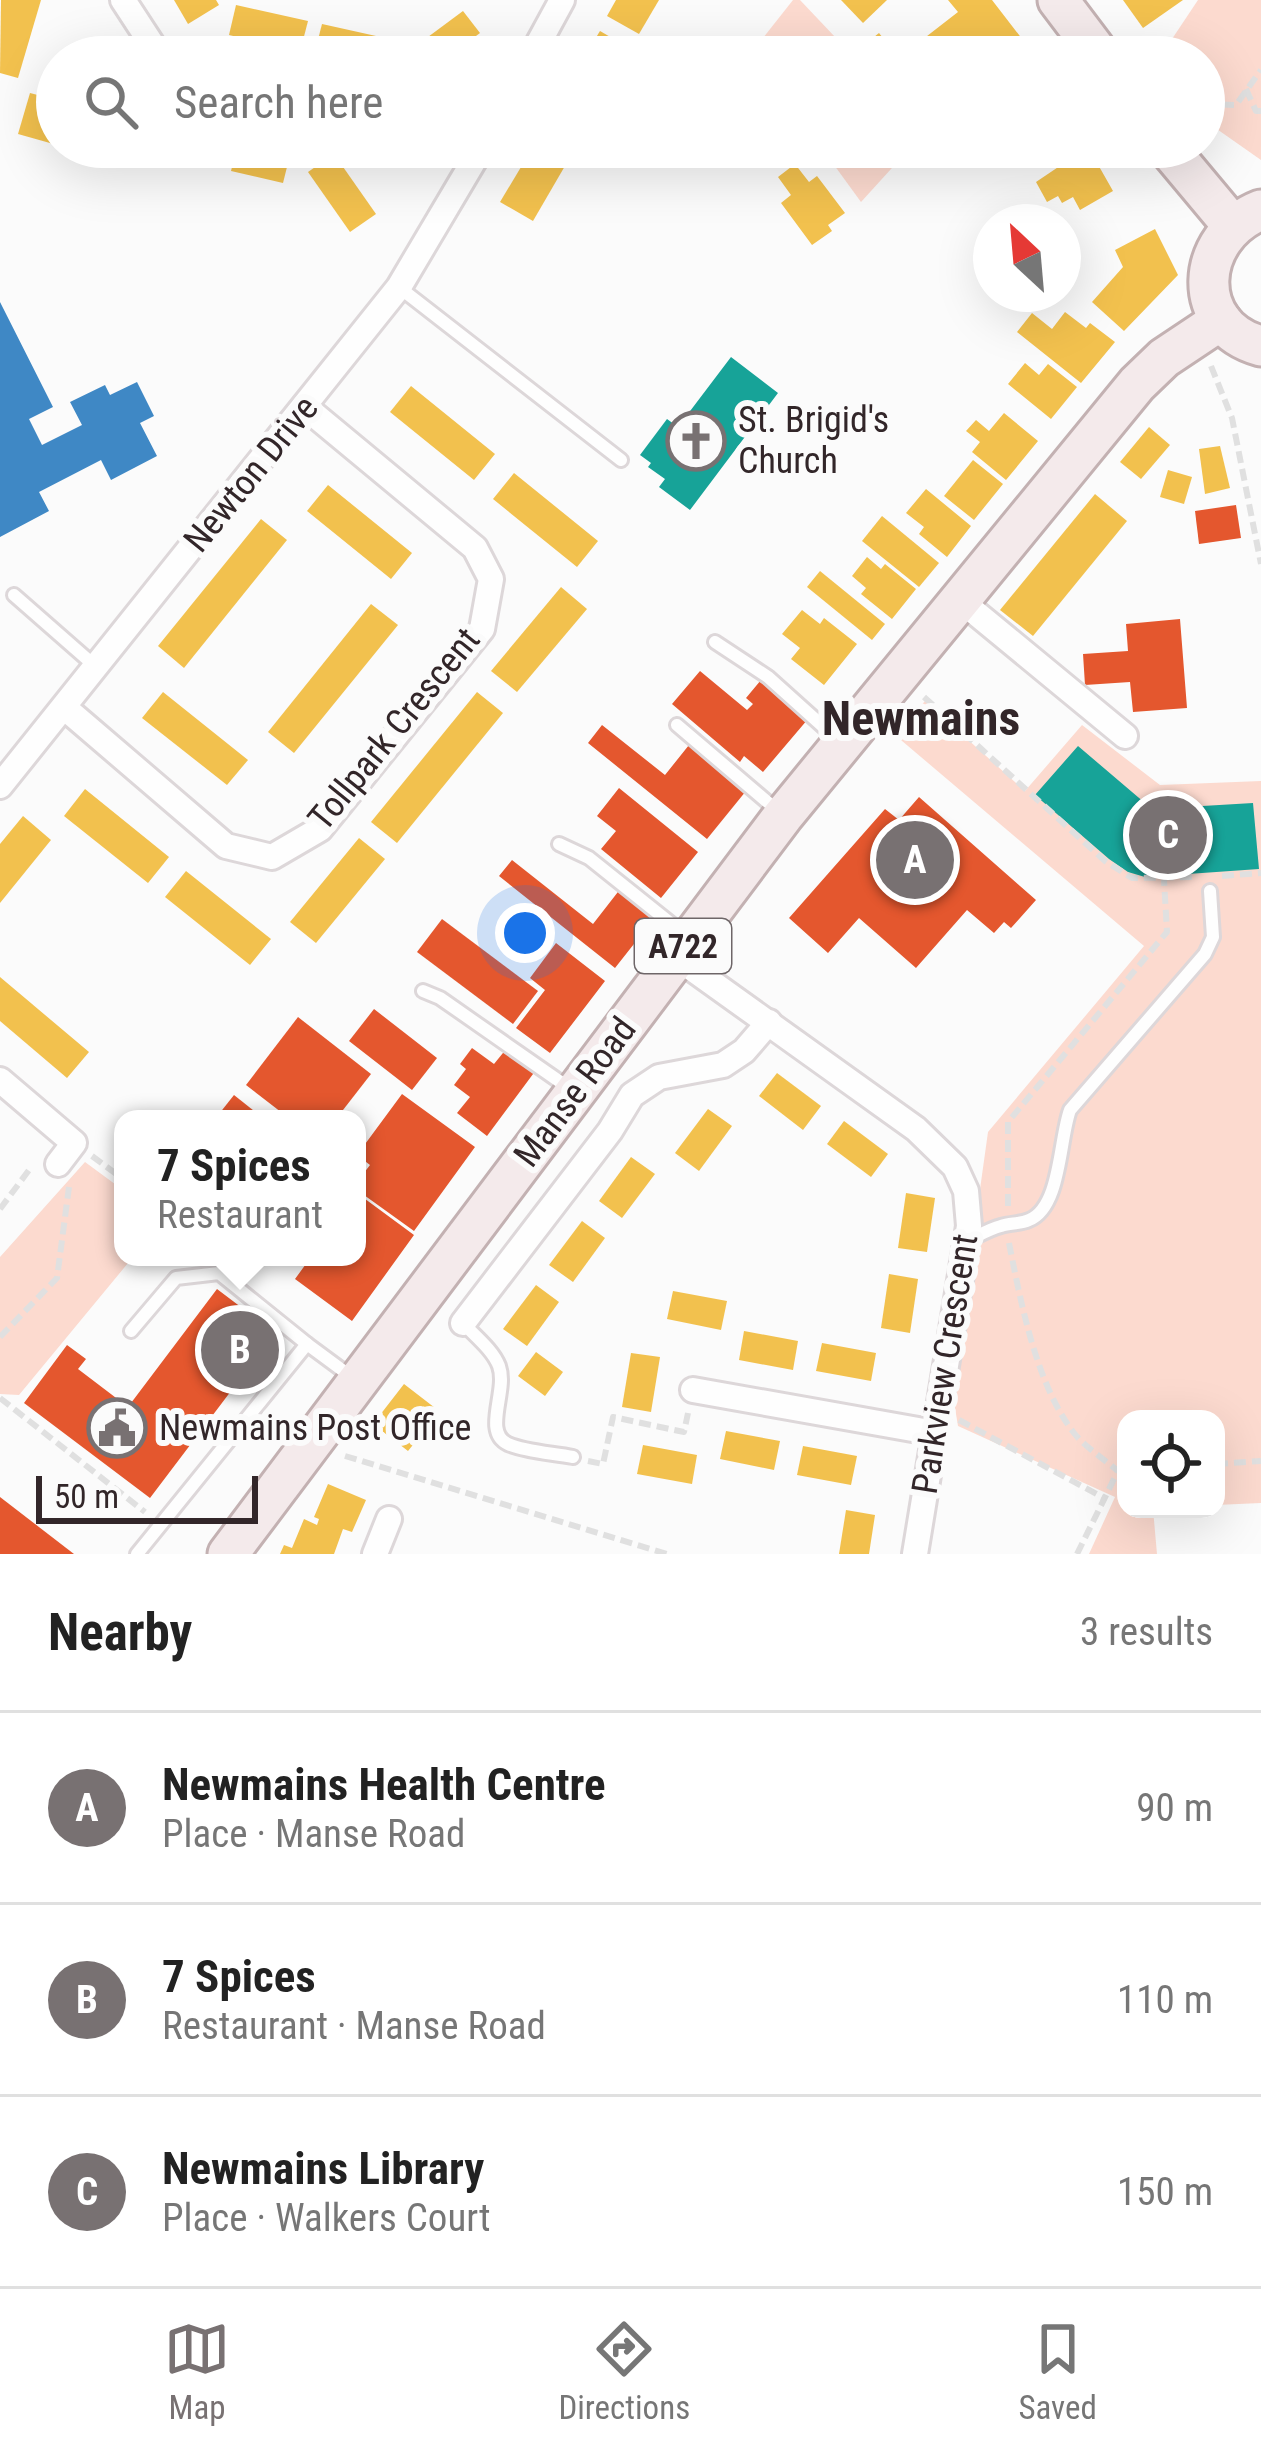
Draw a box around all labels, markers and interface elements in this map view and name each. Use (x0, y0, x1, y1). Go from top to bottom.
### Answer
search box (36, 36, 1225, 168)
icon: search (78, 69, 144, 135)
text: Search here (174, 76, 383, 129)
north arrow (973, 204, 1081, 312)
street label: Newton Drive (175, 388, 327, 560)
place label: St. Brigid's Church (738, 399, 889, 482)
church icon: St. Brigid's Church (665, 410, 727, 472)
street label: Tollpark Crescent (300, 619, 488, 839)
district label: Newmains (822, 690, 1020, 747)
pin: C (1129, 790, 1207, 880)
pin: A (876, 815, 954, 905)
your location (495, 903, 555, 963)
road number: A722 (635, 919, 731, 973)
street label: Manse Road (505, 1009, 645, 1175)
popup (114, 1110, 366, 1266)
text: 7 Spices (157, 1139, 311, 1192)
text: Restaurant (157, 1192, 323, 1238)
street label: Parkview Crescent (904, 1231, 986, 1497)
pin: B (201, 1305, 279, 1395)
public building icon: Newmains Post Office (86, 1397, 148, 1459)
place label: Newmains Post Office (159, 1407, 471, 1449)
map controls (1117, 1410, 1225, 1518)
button: locate (1117, 1410, 1225, 1518)
scale bar (36, 1470, 258, 1523)
text: 50 m (54, 1477, 119, 1516)
text: Nearby (48, 1603, 192, 1662)
text: 3 results (1080, 1609, 1213, 1655)
text: Newmains Health Centre (162, 1758, 606, 1811)
text: A (75, 1785, 99, 1831)
text: 90 m (1136, 1785, 1213, 1831)
text: Place · Manse Road (162, 1811, 465, 1857)
text: 7 Spices (162, 1950, 316, 2003)
text: B (76, 1977, 98, 2023)
text: 110 m (1117, 1977, 1213, 2023)
text: Restaurant · Manse Road (162, 2003, 546, 2049)
text: Newmains Library (162, 2142, 484, 2195)
text: C (76, 2169, 98, 2215)
text: 150 m (1117, 2169, 1213, 2215)
text: Place · Walkers Court (162, 2195, 491, 2241)
tab: Map (164, 2316, 230, 2427)
tab: Directions (558, 2316, 690, 2427)
tab: Saved (1018, 2316, 1097, 2427)

